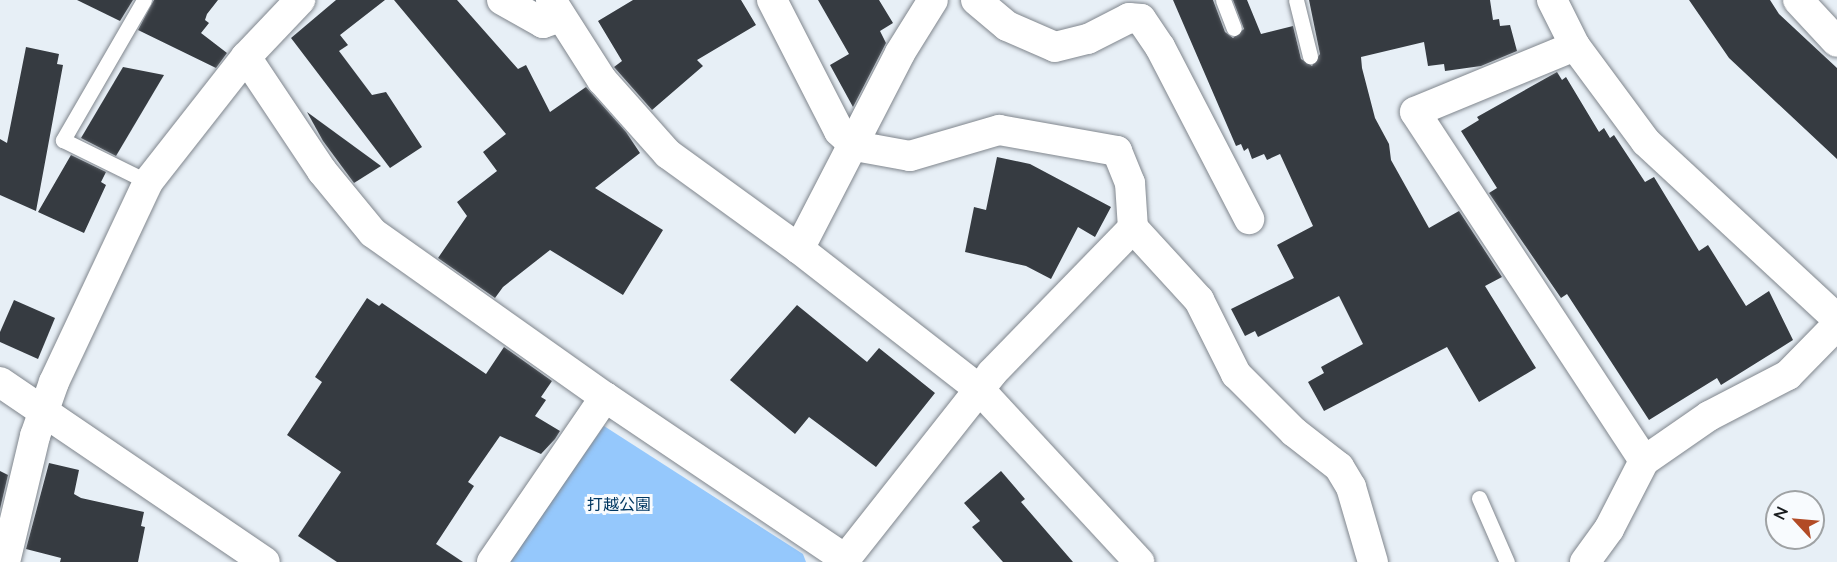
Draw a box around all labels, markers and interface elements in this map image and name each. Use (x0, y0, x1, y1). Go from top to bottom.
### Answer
north arrow (1765, 490, 1825, 550)
park label: 打越公園 (587, 494, 651, 514)
text: N (1769, 503, 1791, 522)

